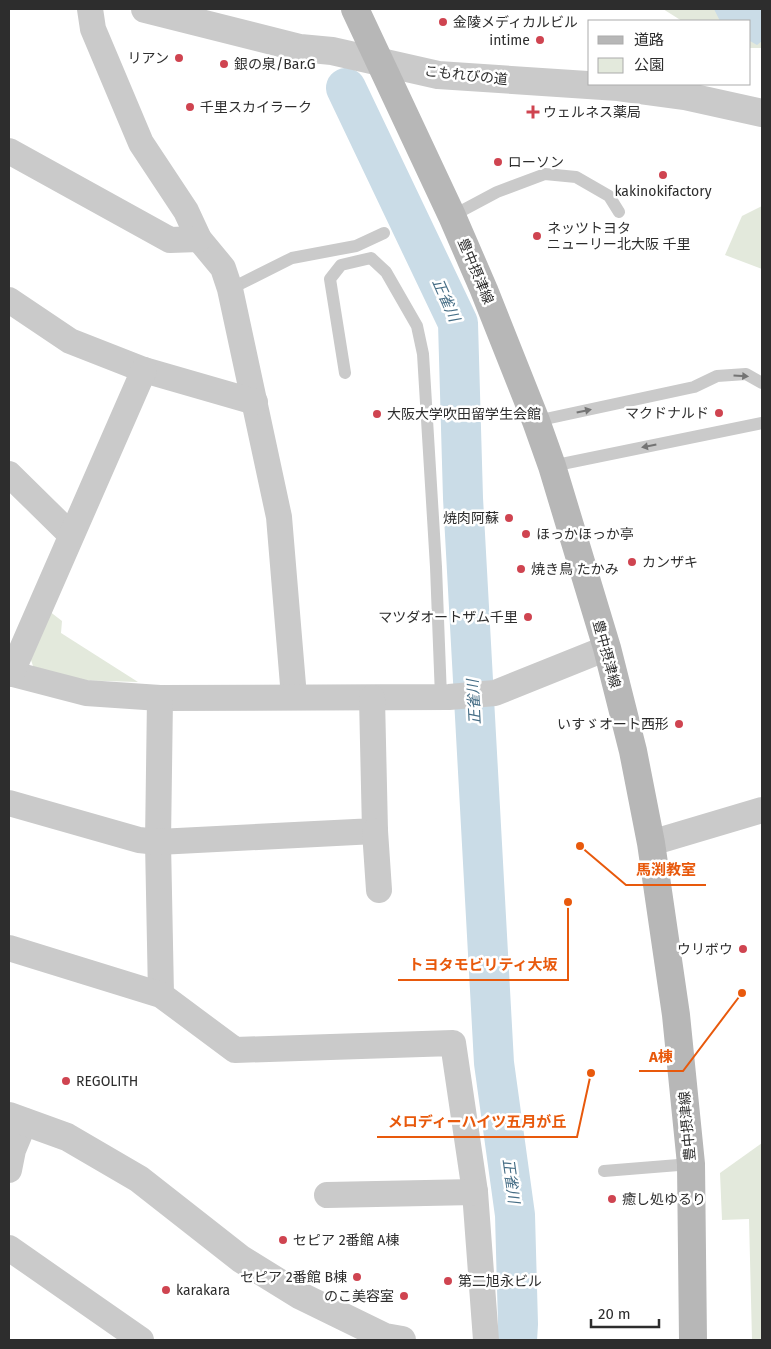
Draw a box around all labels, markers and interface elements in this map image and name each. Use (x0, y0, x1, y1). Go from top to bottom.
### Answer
place label: 金陵メディカルビル (453, 14, 578, 31)
marker: 金陵メディカルビル (437, 16, 449, 28)
legend (588, 20, 751, 85)
text: 道路 (634, 31, 664, 49)
place label: intime (489, 32, 530, 49)
marker: intime (534, 34, 546, 46)
place label: リアン (128, 50, 169, 67)
marker: リアン (173, 52, 185, 64)
place label: 銀の泉/Bar.G (234, 56, 316, 73)
text: 公園 (634, 56, 664, 74)
marker: 銀の泉/Bar.G (218, 58, 230, 70)
street label: こもれびの道 (423, 63, 509, 88)
place label: 千里スカイラーク (200, 99, 312, 116)
marker: 千里スカイラーク (184, 101, 196, 113)
place label: ウェルネス薬局 (543, 104, 641, 121)
marker: ウェルネス薬局 (527, 106, 539, 118)
place label: ローソン (508, 154, 564, 171)
marker: ローソン (492, 156, 504, 168)
marker: kakinokifactory (657, 169, 669, 181)
place label: kakinokifactory (614, 183, 712, 200)
place label: ネッツトヨタ ニューリー北大阪 千里 (547, 220, 691, 253)
marker: ネッツトヨタ ニューリー北大阪 千里 (531, 230, 543, 242)
street label: 豊中摂津線 (454, 236, 497, 307)
water label: 正雀川 (429, 276, 464, 326)
one-way arrow (734, 372, 750, 380)
place label: マクドナルド (625, 405, 709, 422)
place label: 大阪大学吹田留学生会館 (387, 406, 541, 423)
one-way arrow (576, 406, 592, 414)
marker: マクドナルド (713, 407, 725, 419)
marker: 大阪大学吹田留学生会館 (371, 408, 383, 420)
one-way arrow (641, 442, 656, 450)
place label: 焼肉阿蘇 (443, 510, 499, 527)
marker: 焼肉阿蘇 (503, 512, 515, 524)
place label: ほっかほっか亭 (536, 526, 634, 543)
marker: ほっかほっか亭 (520, 528, 532, 540)
place label: カンザキ (642, 554, 698, 571)
marker: カンザキ (626, 556, 638, 568)
place label: 焼き鳥 たかみ (531, 561, 619, 578)
marker: 焼き鳥 たかみ (515, 563, 527, 575)
place label: マツダオートザム千里 (378, 609, 518, 626)
marker: マツダオートザム千里 (522, 611, 534, 623)
street label: 豊中摂津線 (589, 618, 624, 690)
water label: 正雀川 (464, 677, 484, 725)
place label: いすゞオート西形 (557, 716, 669, 733)
marker: いすゞオート西形 (673, 718, 685, 730)
callout: 馬渕教室 (626, 855, 706, 885)
text: 馬渕教室 (636, 861, 696, 879)
place label: ウリボウ (677, 941, 733, 958)
marker: ウリボウ (737, 943, 749, 955)
callout: トヨタモビリティ大坂 (398, 950, 568, 980)
text: トヨタモビリティ大坂 (408, 956, 558, 974)
callout: A棟 (639, 1041, 683, 1071)
text: A棟 (648, 1048, 673, 1066)
place label: REGOLITH (76, 1073, 138, 1090)
marker: REGOLITH (60, 1075, 72, 1087)
street label: 豊中摂津線 (676, 1090, 699, 1162)
callout: メロディーハイツ五月が丘 (377, 1107, 577, 1137)
text: メロディーハイツ五月が丘 (388, 1113, 566, 1131)
water label: 正雀川 (499, 1157, 523, 1207)
place label: 癒し処ゆるり (622, 1191, 706, 1208)
marker: 癒し処ゆるり (606, 1193, 618, 1205)
place label: セピア 2番館 A棟 (293, 1232, 399, 1249)
marker: セピア 2番館 A棟 (277, 1234, 289, 1246)
place label: セピア 2番館 B棟 (240, 1269, 347, 1286)
marker: セピア 2番館 B棟 (351, 1271, 363, 1283)
place label: 第二旭永ビル (458, 1273, 542, 1290)
marker: 第二旭永ビル (442, 1275, 454, 1287)
place label: karakara (176, 1282, 230, 1299)
marker: karakara (160, 1284, 172, 1296)
place label: のこ美容室 (324, 1288, 394, 1305)
marker: のこ美容室 (398, 1290, 410, 1302)
scale bar (591, 1296, 658, 1328)
text: 20 m (598, 1305, 631, 1323)

